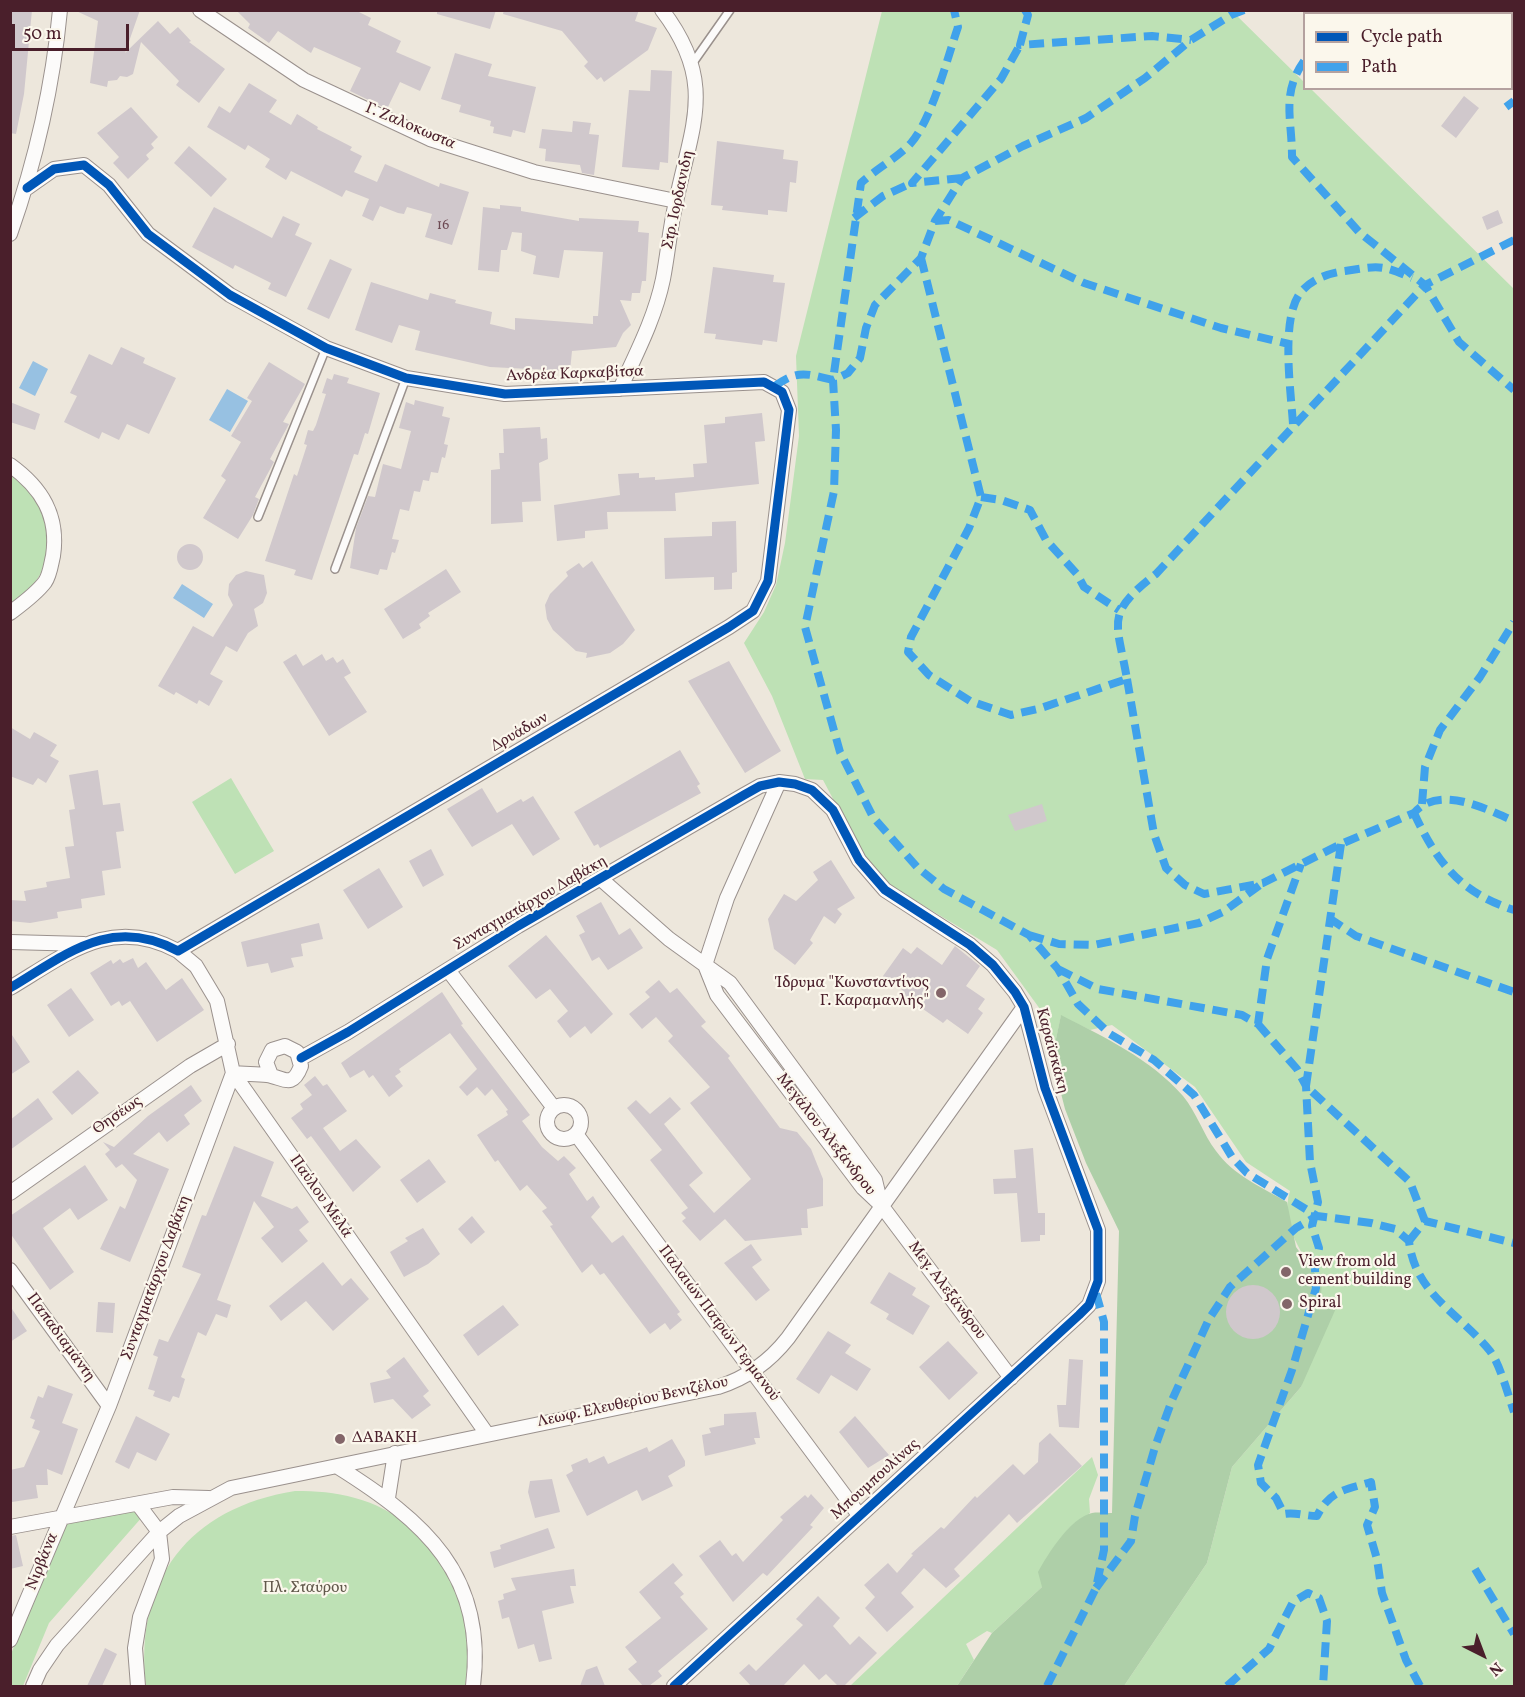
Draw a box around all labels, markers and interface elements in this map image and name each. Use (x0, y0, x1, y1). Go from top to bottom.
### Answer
scale bar (15, 12, 132, 50)
legend (1303, 12, 1513, 90)
text: 50 m (23, 22, 62, 47)
text: Cycle path (1361, 25, 1443, 50)
text: Path (1361, 55, 1397, 80)
street label: Γ. Ζαλοκωστα (362, 99, 458, 155)
street label: Στρ. Ιορδανιδη (659, 149, 699, 251)
house number: 16 (437, 218, 449, 234)
street label: Ανδρέα Καρκαβίτσα (506, 363, 644, 387)
street label: Δρυάδων (488, 709, 552, 757)
street label: Συνταγματάρχου Δαβάκη (451, 852, 611, 956)
place label: Ίδρυμα "Κωνσταντίνος Γ. Καραμανλής" (776, 974, 929, 1012)
marker: Ίδρυμα "Κωνσταντίνος Γ. Καραμανλής" (934, 986, 948, 1000)
street label: Καραϊσκάκη (1030, 1006, 1072, 1096)
street label: Μεγάλου Αλεξάνδρου (771, 1070, 879, 1200)
street label: Θησέως (90, 1092, 146, 1140)
street label: Παύλου Μελά (284, 1152, 356, 1242)
street label: Συνταγματάρχου Δαβάκη (118, 1193, 196, 1363)
street label: Μεγ. Αλεξάνδρου (903, 1238, 989, 1344)
street label: Παλαιών Πατρών Γερμανού (653, 1242, 783, 1406)
place label: View from old cement building (1298, 1253, 1412, 1291)
marker: View from old cement building (1279, 1265, 1293, 1279)
street label: Παπαδιαμάντη (21, 1290, 99, 1386)
place label: Spiral (1299, 1294, 1341, 1314)
marker: Spiral (1280, 1297, 1294, 1311)
street label: Λεωφ. Ελευθερίου Βενιζέλου (536, 1373, 730, 1433)
place label: ΔΑΒΑΚΗ (352, 1429, 417, 1449)
marker: ΔΑΒΑΚΗ (333, 1432, 347, 1446)
street label: Μπουμπουλίνας (828, 1435, 924, 1525)
street label: Νιρβάνα (23, 1530, 63, 1594)
park label: Πλ. Σταύρου (263, 1579, 347, 1599)
north arrow (1453, 1625, 1513, 1685)
text: N (1483, 1656, 1507, 1680)

